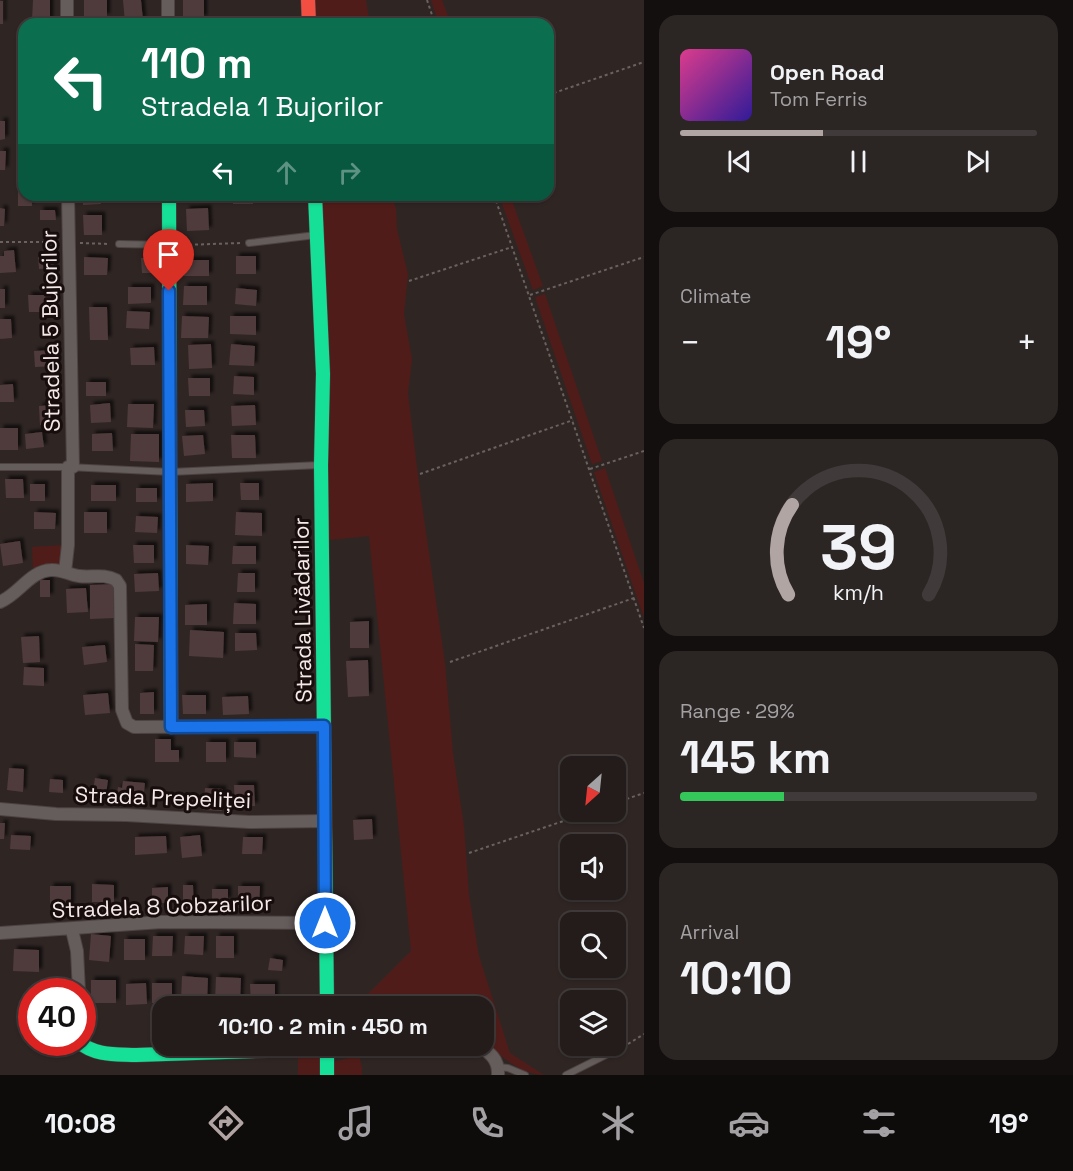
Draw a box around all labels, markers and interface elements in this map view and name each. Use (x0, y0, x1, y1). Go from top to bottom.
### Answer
text: 110 m (141, 37, 253, 90)
icon: left (42, 42, 120, 120)
text: Open Road (770, 58, 885, 86)
text: Tom Ferris (770, 86, 868, 112)
text: Stradela 1 Bujorilor (141, 89, 384, 124)
icon: previous (723, 145, 756, 178)
icon: pause (842, 145, 875, 178)
icon: next (961, 145, 994, 178)
icon: left (207, 156, 240, 189)
icon: ahead (270, 156, 303, 189)
icon: right (333, 156, 366, 189)
pin (143, 229, 194, 291)
street label: Stradela 5 Bujorilor (34, 230, 66, 432)
icon: arrive (152, 238, 185, 271)
text: Climate (680, 283, 751, 309)
text: 19° (826, 314, 891, 371)
text: − (680, 322, 700, 364)
text: + (1017, 322, 1037, 364)
text: 39 (820, 508, 897, 587)
street label: Strada Livădarilor (286, 517, 318, 703)
text: km/h (833, 579, 884, 606)
text: Range · 29% (680, 698, 795, 724)
text: 145 km (680, 729, 831, 786)
north arrow (560, 756, 626, 822)
map controls (560, 756, 626, 1056)
street label: Strada Prepeliței (74, 780, 252, 814)
button: sound (560, 834, 626, 900)
street label: Stradela 8 Cobzarilor (51, 888, 273, 924)
position arrow (293, 891, 357, 955)
button: search (560, 912, 626, 978)
text: Arrival (680, 919, 739, 945)
text: 10:10 (680, 950, 792, 1007)
speed limit sign: 40 (18, 978, 96, 1056)
button: layers (560, 990, 626, 1056)
text: 10:10 · 2 min · 450 m (218, 1012, 428, 1040)
icon: directions (205, 1102, 247, 1144)
icon: music (335, 1102, 377, 1144)
icon: phone (466, 1102, 508, 1144)
icon: climate (597, 1102, 639, 1144)
icon: car (728, 1102, 770, 1144)
icon: filters (858, 1102, 900, 1144)
text: 10:08 (44, 1106, 116, 1141)
text: 19° (989, 1106, 1029, 1141)

